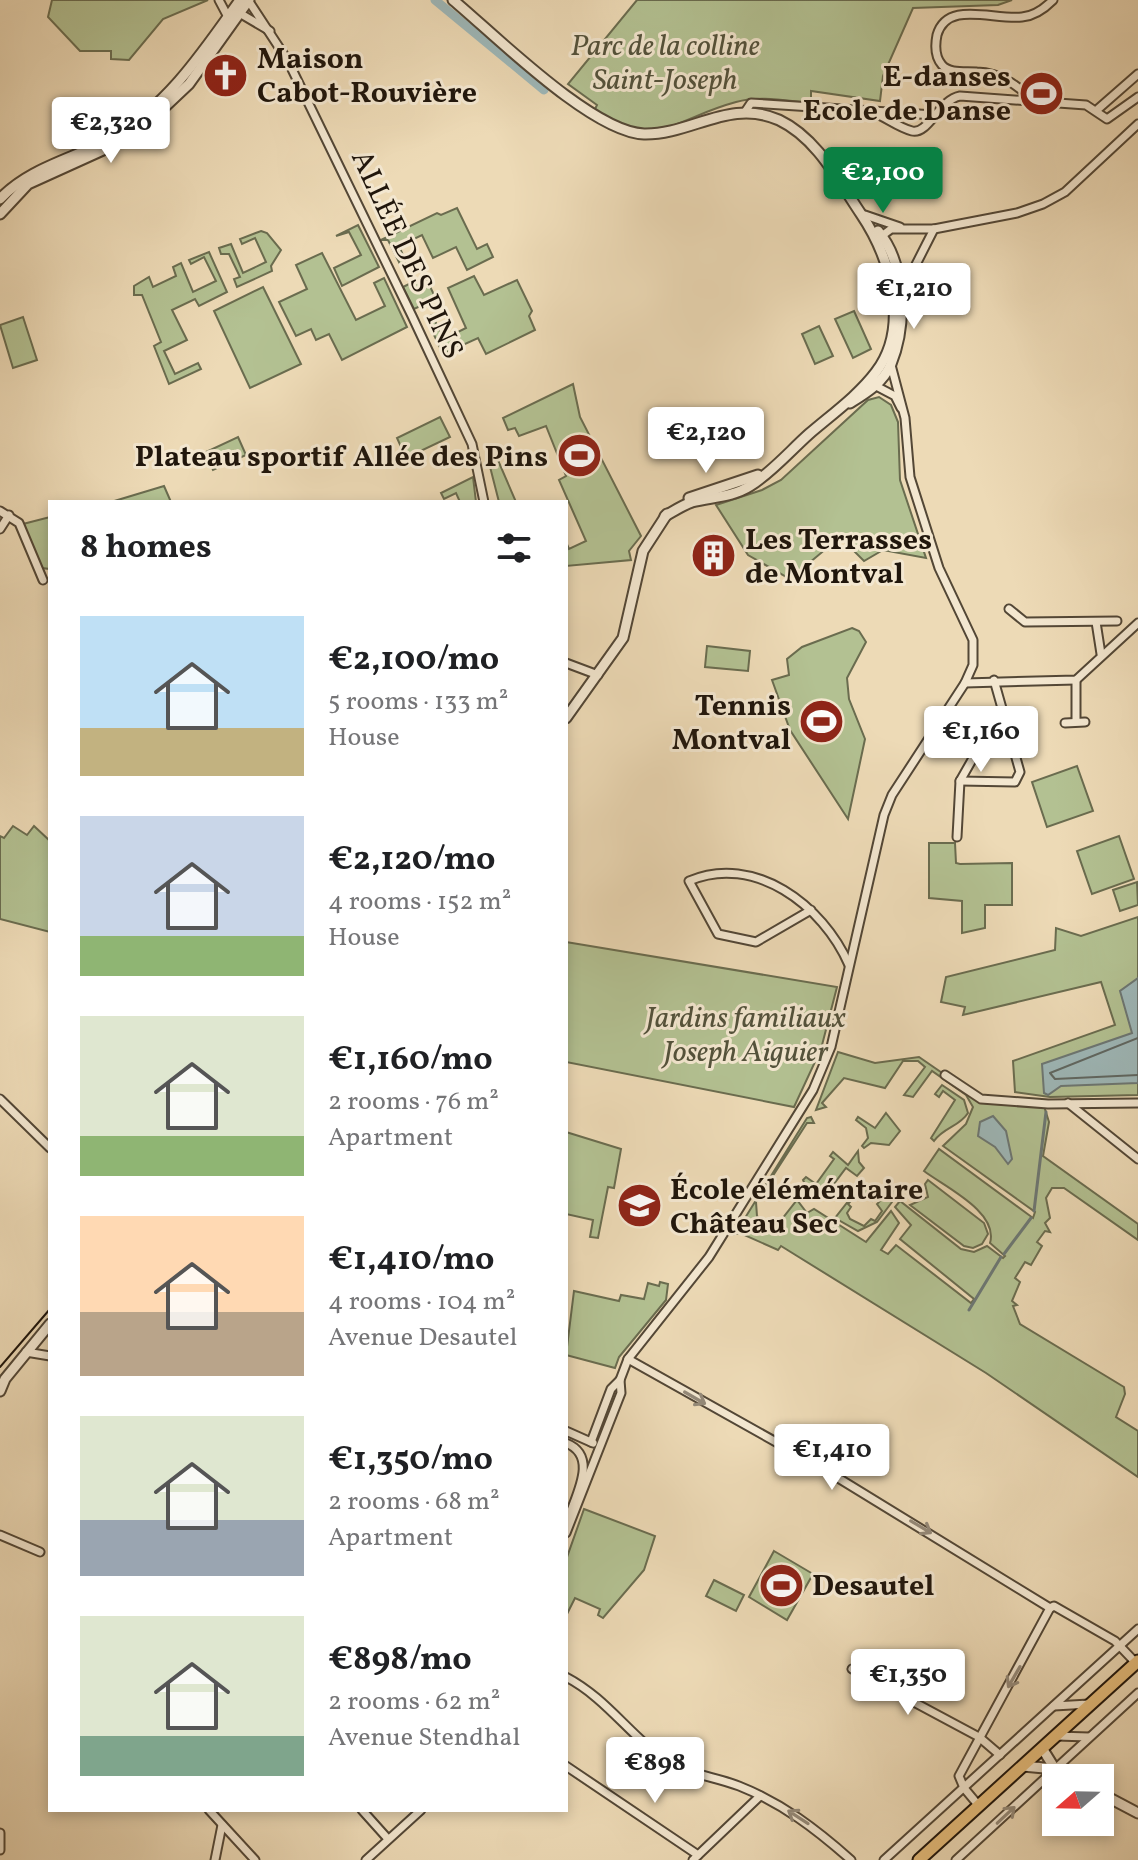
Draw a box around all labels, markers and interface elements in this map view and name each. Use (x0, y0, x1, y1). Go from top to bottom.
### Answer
park label: Parc de la colline Saint-Joseph (570, 26, 760, 102)
place label: Maison Cabot-Rouvière (257, 39, 477, 115)
church icon: Maison Cabot-Rouvière (202, 51, 250, 99)
place label: E-danses Ecole de Danse (803, 57, 1011, 133)
sports icon: E-danses Ecole de Danse (1018, 69, 1066, 117)
pin: €2,320 (46, 97, 176, 165)
text: €2,320 (70, 105, 152, 141)
street label: ALLÉE DES PINS (339, 143, 473, 366)
pin: €2,100 (818, 147, 948, 215)
text: €2,100 (842, 155, 924, 191)
pin: €1,210 (849, 263, 979, 331)
text: €1,210 (875, 271, 953, 307)
pin: €2,120 (641, 407, 771, 475)
text: €2,120 (666, 415, 746, 451)
sports icon: Plateau sportif Allée des Pins (555, 432, 603, 480)
place label: Plateau sportif Allée des Pins (135, 437, 548, 479)
place label: Les Terrasses de Montval (745, 520, 932, 596)
text: 8 homes (80, 525, 212, 572)
icon: filters (492, 526, 536, 570)
building icon: Les Terrasses de Montval (690, 532, 738, 580)
text: €2,100/mo (328, 637, 499, 684)
icon: home (144, 648, 240, 744)
text: 5 rooms · 133 m² (328, 684, 508, 720)
place label: Tennis Montval (672, 686, 791, 762)
sports icon: Tennis Montval (798, 698, 846, 746)
pin: €1,160 (916, 706, 1046, 774)
text: €1,160 (942, 714, 1020, 750)
text: House (328, 720, 400, 756)
text: €2,120/mo (328, 837, 496, 884)
icon: home (144, 848, 240, 944)
text: 4 rooms · 152 m² (328, 884, 511, 920)
text: House (328, 920, 400, 956)
park label: Jardins familiaux Joseph Aiguier (643, 998, 846, 1074)
text: €1,160/mo (328, 1037, 493, 1084)
icon: home (144, 1048, 240, 1144)
text: 2 rooms · 76 m² (328, 1084, 499, 1120)
text: Apartment (328, 1120, 453, 1156)
place label: École éléméntaire Château Sec (670, 1170, 923, 1246)
school or university icon: École éléméntaire Château Sec (615, 1182, 663, 1230)
text: €1,410/mo (328, 1237, 495, 1284)
icon: home (144, 1248, 240, 1344)
text: 4 rooms · 104 m² (328, 1284, 515, 1320)
text: Avenue Desautel (328, 1320, 517, 1356)
one-way arrow (683, 1390, 706, 1406)
pin: €1,410 (767, 1424, 897, 1492)
text: €1,410 (792, 1432, 872, 1468)
text: €1,350/mo (328, 1437, 493, 1484)
icon: home (144, 1448, 240, 1544)
text: 2 rooms · 68 m² (328, 1484, 500, 1520)
one-way arrow (909, 1519, 932, 1535)
text: Apartment (328, 1520, 453, 1556)
sports icon: Desautel (757, 1561, 805, 1609)
place label: Desautel (812, 1566, 934, 1608)
text: €898/mo (328, 1637, 472, 1684)
icon: home (144, 1648, 240, 1744)
pin: €1,350 (843, 1649, 973, 1717)
text: €1,350 (869, 1657, 947, 1693)
one-way arrow (1006, 1665, 1022, 1688)
text: 2 rooms · 62 m² (328, 1684, 500, 1720)
text: Avenue Stendhal (328, 1720, 520, 1756)
pin: €898 (608, 1737, 702, 1805)
text: €898 (624, 1745, 686, 1781)
north arrow (1042, 1764, 1114, 1836)
map controls (1042, 1764, 1114, 1836)
one-way arrow (996, 1805, 1016, 1824)
one-way arrow (787, 1809, 810, 1825)

